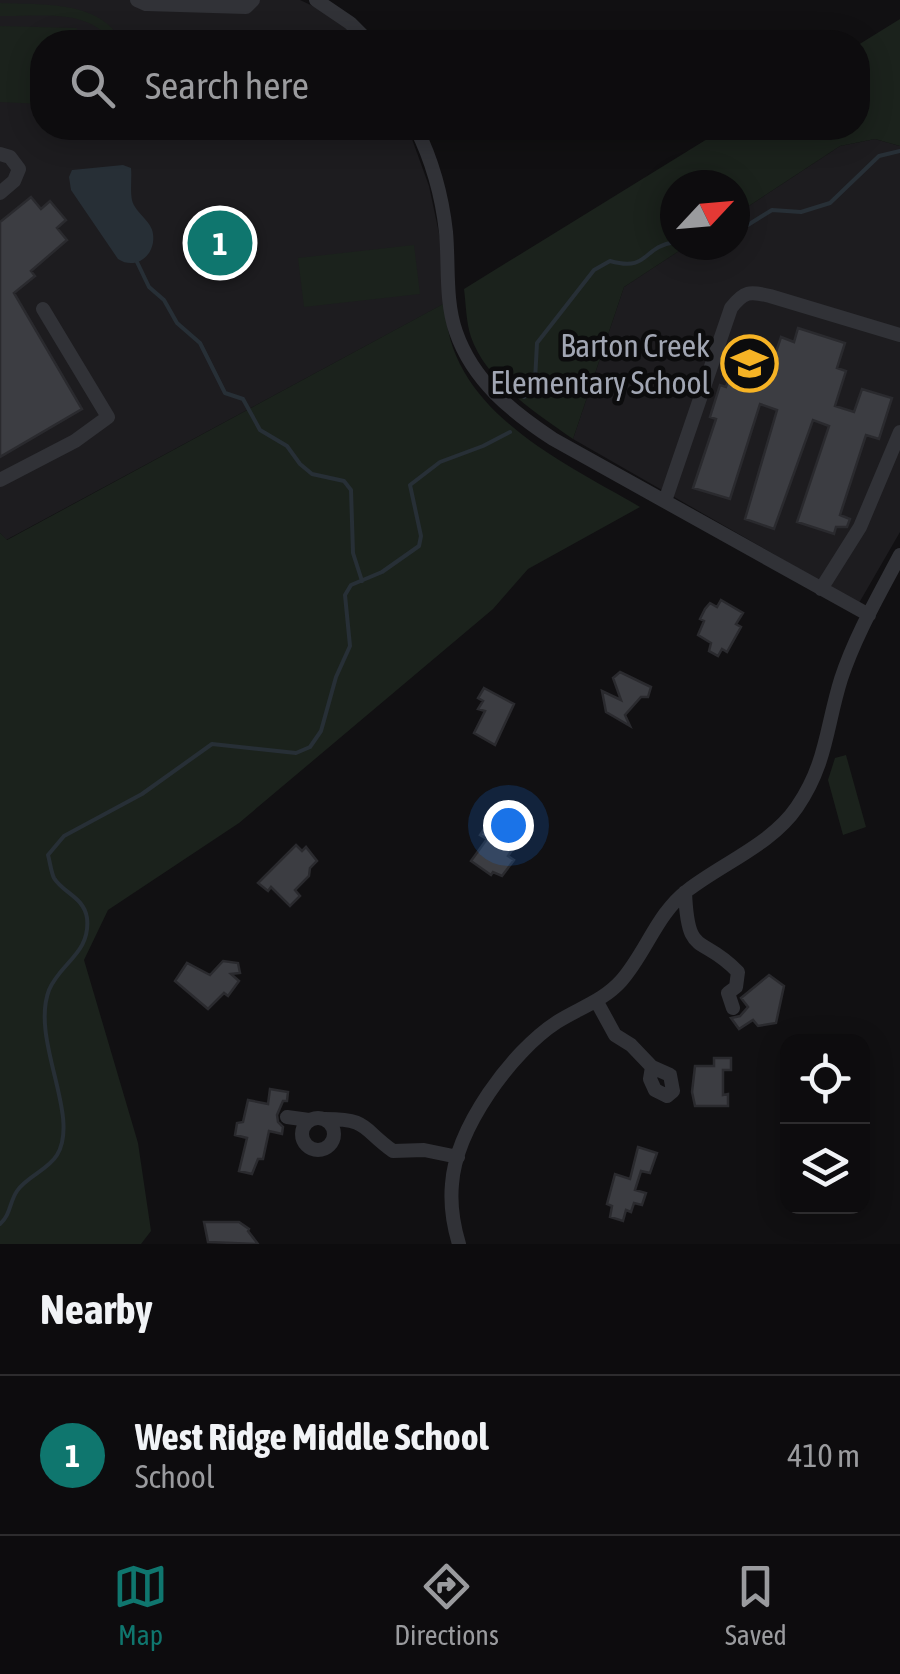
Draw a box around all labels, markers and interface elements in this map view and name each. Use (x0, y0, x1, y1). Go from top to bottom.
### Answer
search box (30, 30, 870, 140)
icon: search (65, 58, 120, 113)
text: Search here (145, 64, 309, 107)
north arrow (660, 170, 750, 260)
pin: 1 (188, 206, 252, 280)
place label: Barton Creek Elementary School (490, 327, 711, 401)
school or university icon: Barton Creek Elementary School (719, 333, 779, 393)
your location (483, 800, 534, 851)
map controls (780, 1034, 870, 1214)
button: locate (780, 1034, 870, 1124)
button: layers (780, 1124, 870, 1214)
text: Nearby (40, 1285, 153, 1333)
text: West Ridge Middle School (135, 1415, 489, 1458)
text: 1 (65, 1437, 80, 1474)
text: 410 m (787, 1437, 860, 1474)
text: School (135, 1458, 214, 1495)
tab: Map (113, 1559, 168, 1651)
tab: Directions (394, 1559, 499, 1651)
tab: Saved (725, 1559, 787, 1651)

